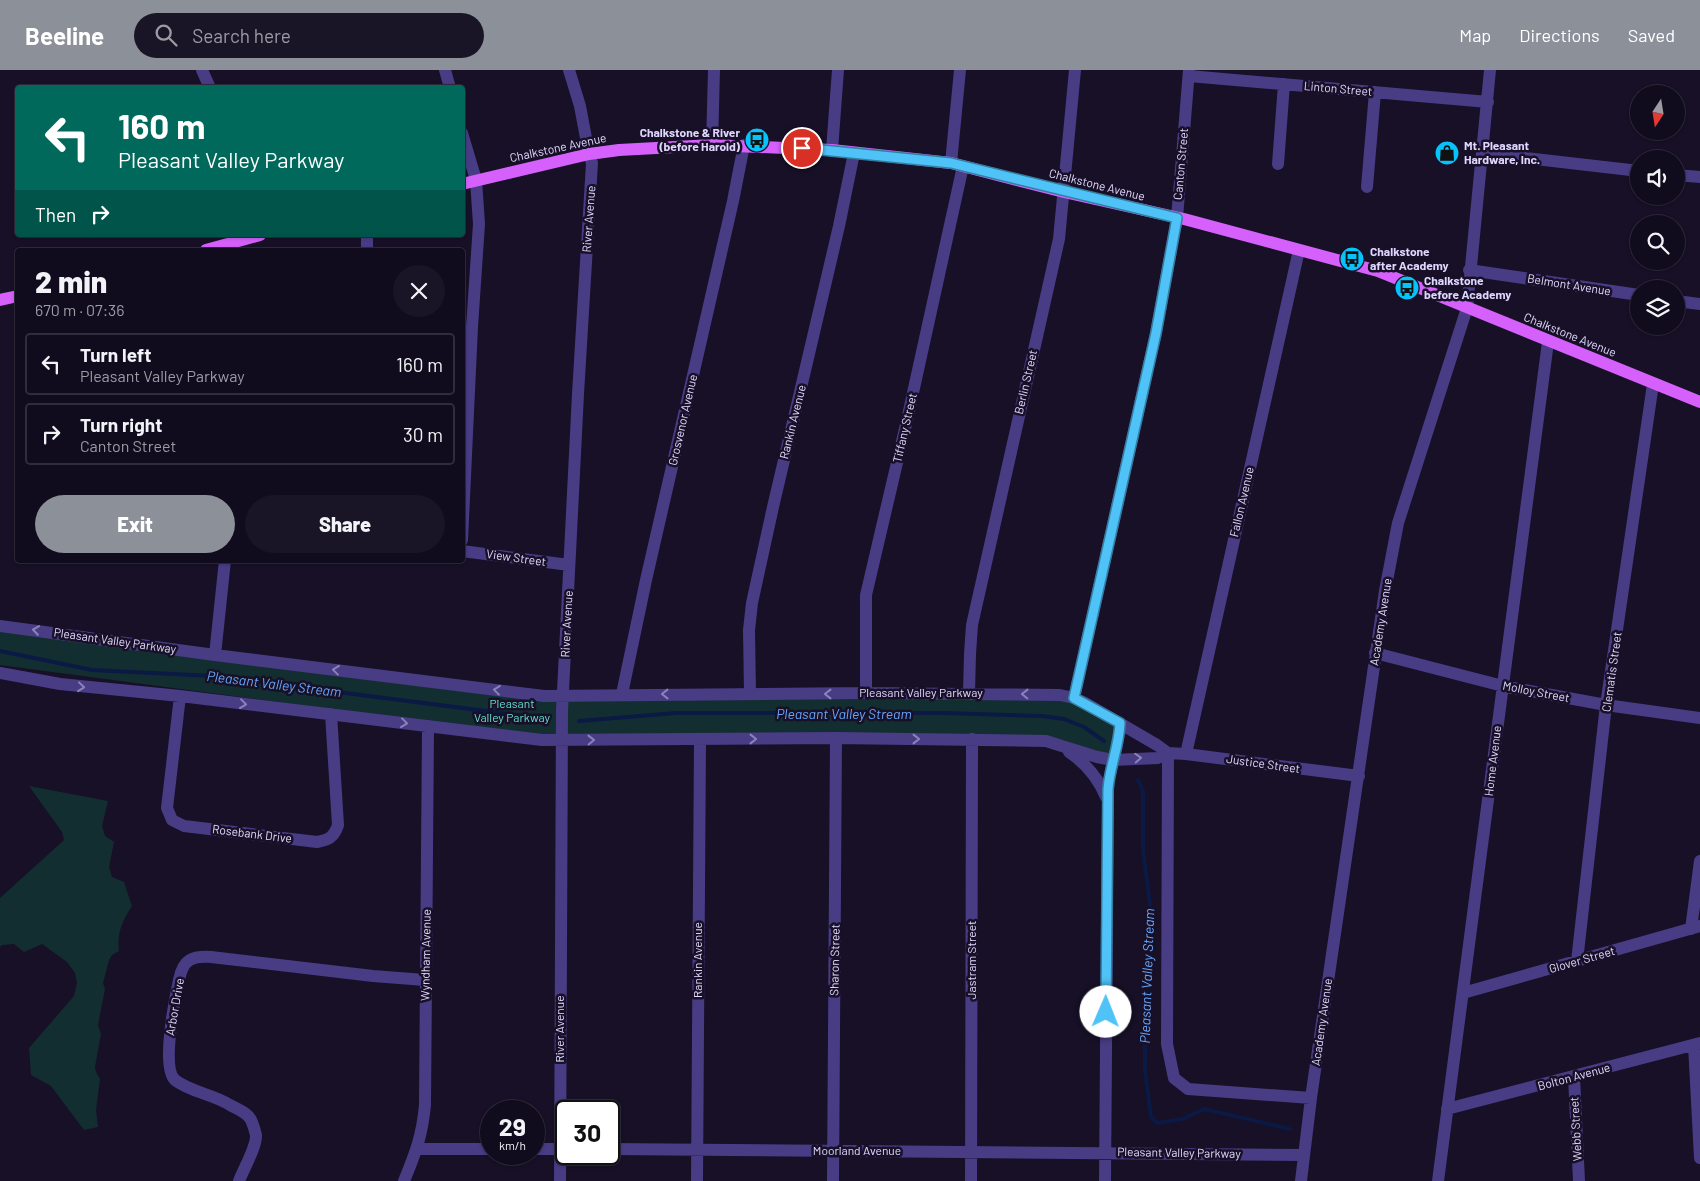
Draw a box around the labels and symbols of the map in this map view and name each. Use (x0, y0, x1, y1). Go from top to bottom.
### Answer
street label: Linton Street (1303, 78, 1373, 98)
north arrow (1630, 85, 1685, 140)
place label: Chalkstone & River (before Harold) (640, 125, 741, 153)
bus stop icon: Chalkstone & River (before Harold) (744, 127, 770, 153)
pin (781, 127, 823, 169)
street label: Canton Street (1170, 127, 1190, 200)
street label: Chalkstone Avenue (508, 130, 607, 164)
place label: Mt. Pleasant Hardware, Inc. (1464, 138, 1540, 166)
shop icon: Mt. Pleasant Hardware, Inc. (1434, 140, 1460, 166)
street label: Chalkstone Avenue (1048, 165, 1147, 203)
street label: River Avenue (579, 185, 597, 253)
place label: Chalkstone after Academy (1370, 244, 1449, 272)
bus stop icon: Chalkstone after Academy (1339, 246, 1365, 272)
street label: Belmont Avenue (1526, 270, 1612, 298)
place label: Chalkstone before Academy (1424, 273, 1511, 301)
bus stop icon: Chalkstone before Academy (1394, 275, 1420, 301)
street label: Chalkstone Avenue (1522, 309, 1619, 359)
street label: Berlin Street (1011, 348, 1039, 415)
street label: Grosvenor Avenue (665, 373, 699, 467)
street label: Rankin Avenue (776, 383, 808, 460)
street label: Tiffany Street (889, 391, 919, 464)
street label: Fallon Avenue (1226, 465, 1256, 538)
street label: View Street (485, 546, 547, 568)
street label: Academy Avenue (1366, 577, 1394, 667)
street label: River Avenue (557, 590, 575, 658)
street label: Pleasant Valley Parkway (53, 624, 178, 656)
one-way arrow (32, 626, 40, 636)
street label: Clematis Street (1598, 631, 1624, 713)
one-way arrow (331, 665, 339, 676)
water label: Pleasant Valley Stream (206, 667, 342, 700)
street label: Molloy Street (1502, 678, 1571, 704)
one-way arrow (78, 681, 86, 692)
one-way arrow (493, 685, 501, 696)
street label: Pleasant Valley Parkway (859, 685, 983, 699)
one-way arrow (1021, 688, 1029, 699)
one-way arrow (661, 689, 669, 699)
one-way arrow (824, 689, 832, 699)
park label: Pleasant Valley Parkway (474, 696, 550, 724)
one-way arrow (239, 698, 247, 709)
water label: Pleasant Valley Stream (776, 705, 912, 722)
one-way arrow (400, 717, 408, 728)
street label: Home Avenue (1481, 725, 1503, 797)
one-way arrow (750, 734, 758, 744)
one-way arrow (912, 734, 920, 744)
one-way arrow (588, 735, 595, 745)
street label: Justice Street (1225, 751, 1301, 775)
one-way arrow (1134, 753, 1142, 764)
street label: Rosebank Drive (211, 821, 293, 845)
water label: Pleasant Valley Stream (1136, 908, 1157, 1044)
street label: Wyndham Avenue (417, 909, 433, 1001)
street label: Jastram Street (964, 921, 978, 999)
street label: Rankin Avenue (690, 922, 704, 998)
street label: Sharon Street (826, 924, 842, 996)
street label: Glover Street (1547, 943, 1616, 975)
street label: Arbor Drive (162, 977, 186, 1037)
street label: Academy Avenue (1308, 977, 1334, 1067)
position arrow (1079, 985, 1131, 1037)
street label: River Avenue (552, 995, 566, 1063)
street label: Bolton Avenue (1536, 1060, 1612, 1092)
street label: Webb Street (1566, 1096, 1584, 1162)
speed limit sign: 30 (555, 1100, 620, 1165)
street label: Moorland Avenue (813, 1143, 901, 1157)
street label: Pleasant Valley Parkway (1117, 1144, 1241, 1160)

